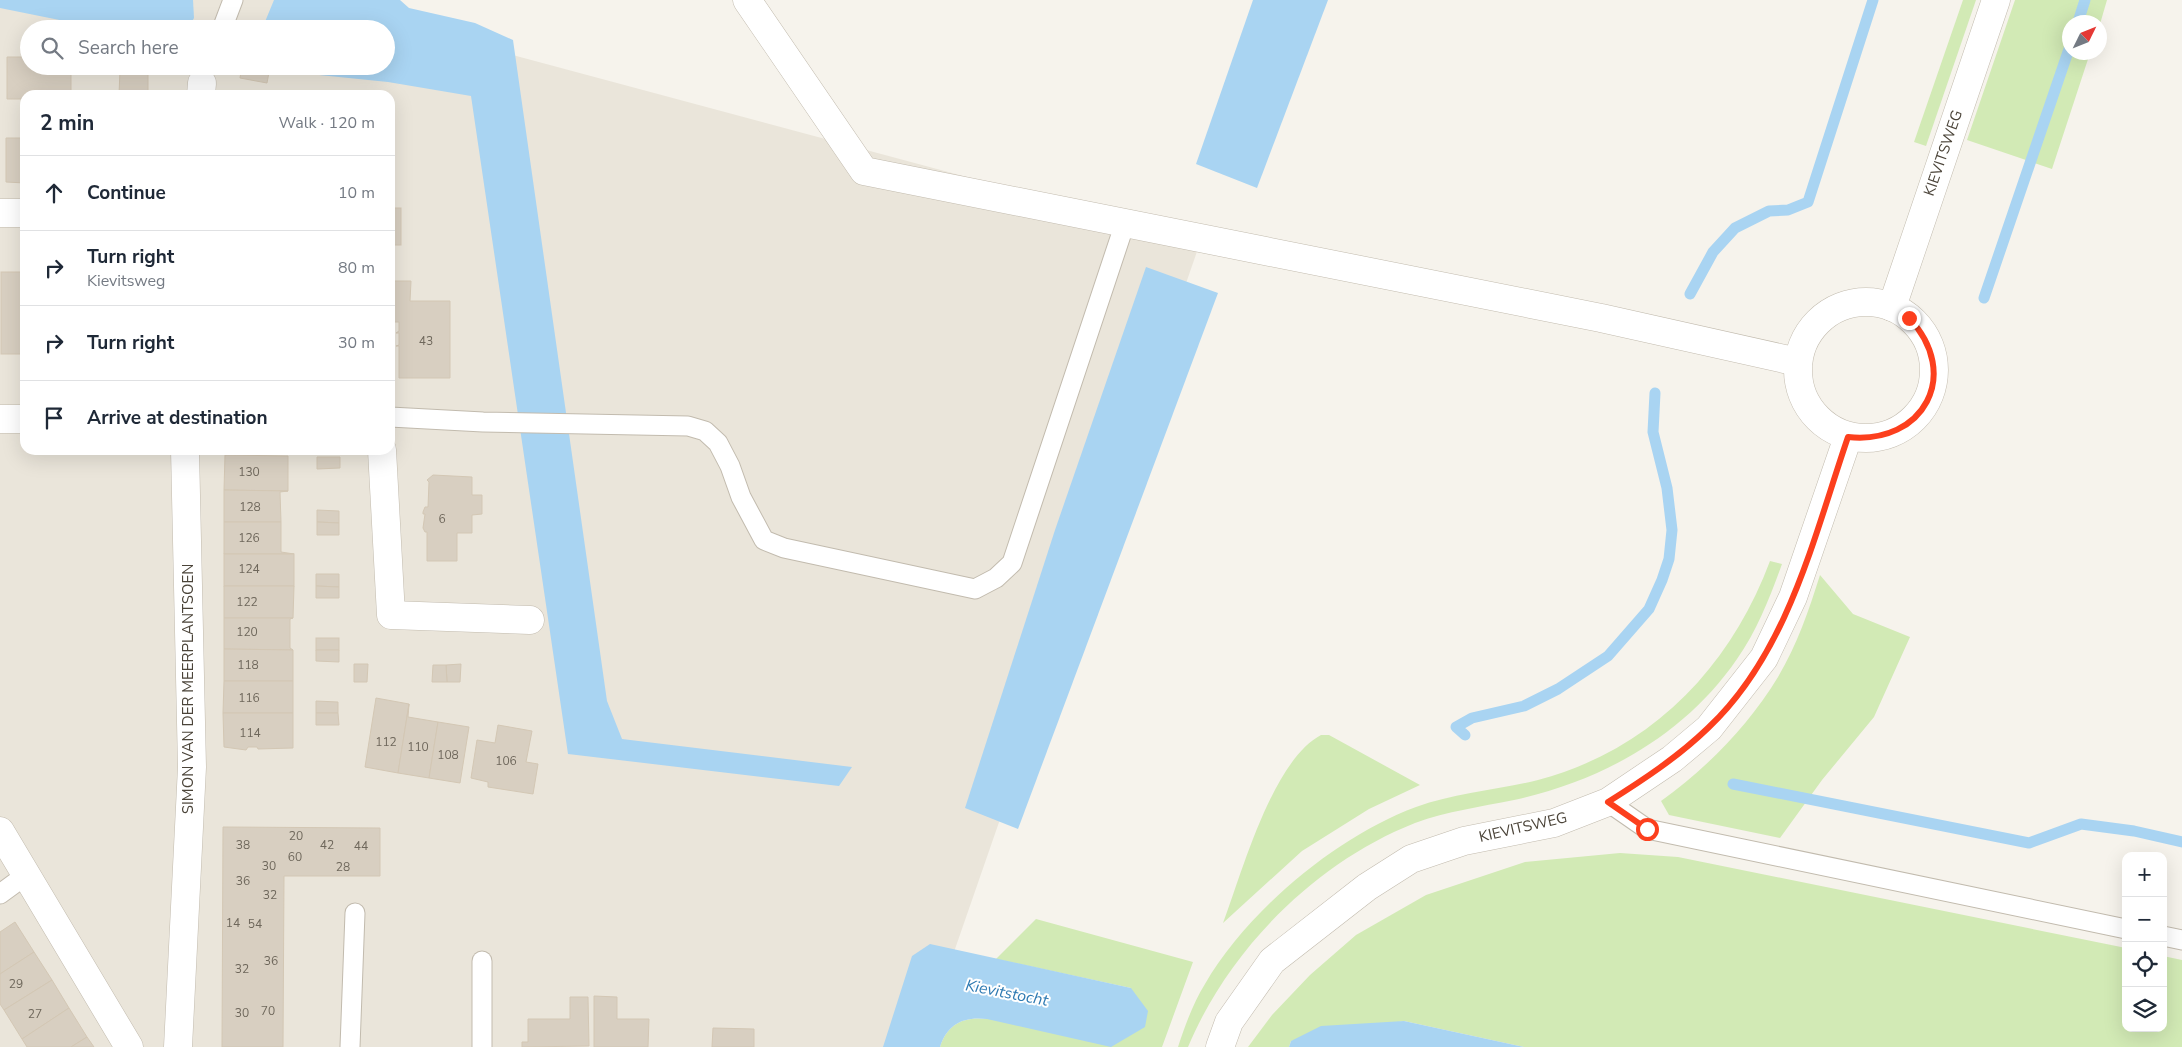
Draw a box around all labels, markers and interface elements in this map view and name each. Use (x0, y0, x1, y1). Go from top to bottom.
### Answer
north arrow (2062, 15, 2107, 60)
search box (20, 20, 395, 75)
icon: search (38, 34, 66, 62)
text: Search here (78, 35, 179, 61)
street label: KIEVITSWEG (1919, 107, 1967, 199)
text: 2 min (40, 109, 94, 137)
text: Walk · 120 m (279, 112, 375, 134)
icon: ahead (40, 179, 68, 207)
text: Continue (87, 180, 166, 206)
text: 10 m (338, 182, 375, 204)
text: Turn right (87, 244, 174, 270)
icon: right (40, 254, 68, 282)
text: 80 m (338, 257, 375, 279)
text: Kievitsweg (87, 270, 165, 292)
route end (1898, 307, 1921, 330)
icon: right (40, 329, 68, 357)
text: Turn right (87, 330, 174, 356)
text: 30 m (338, 332, 375, 354)
house number: 43 (419, 333, 433, 349)
icon: arrive (40, 404, 68, 432)
text: Arrive at destination (87, 405, 268, 431)
house number: 130 (238, 464, 260, 480)
house number: 128 (239, 499, 261, 515)
house number: 6 (438, 511, 446, 527)
house number: 126 (238, 530, 260, 546)
house number: 124 (238, 561, 260, 577)
street label: SIMON VAN DER MEERPLANTSOEN (178, 564, 198, 814)
house number: 122 (236, 594, 258, 610)
house number: 120 (236, 624, 258, 640)
house number: 118 (237, 657, 259, 673)
house number: 116 (238, 690, 260, 706)
house number: 114 (239, 725, 261, 741)
house number: 112 (375, 734, 397, 750)
house number: 110 (407, 739, 429, 755)
house number: 108 (437, 747, 459, 763)
house number: 106 (495, 753, 517, 769)
street label: KIEVITSWEG (1477, 807, 1569, 847)
route start (1636, 818, 1659, 841)
house number: 20 (289, 828, 303, 844)
house number: 38 (236, 837, 250, 853)
house number: 42 (320, 837, 334, 853)
house number: 44 (354, 838, 368, 854)
house number: 60 (288, 849, 302, 865)
map controls (2122, 852, 2167, 1032)
button: + (2122, 852, 2167, 897)
house number: 30 (262, 858, 276, 874)
house number: 28 (336, 859, 350, 875)
house number: 36 (236, 873, 250, 889)
house number: 32 (263, 887, 277, 903)
button: − (2122, 897, 2167, 942)
house number: 14 (226, 915, 240, 931)
house number: 54 (248, 916, 262, 932)
button: locate (2122, 942, 2167, 987)
house number: 36 (264, 953, 278, 969)
house number: 32 (235, 961, 249, 977)
water label: Kievitstocht (964, 974, 1050, 1012)
house number: 29 (9, 976, 23, 992)
button: layers (2122, 987, 2167, 1032)
house number: 70 (261, 1003, 275, 1019)
house number: 30 (235, 1005, 249, 1021)
house number: 27 (28, 1006, 42, 1022)

